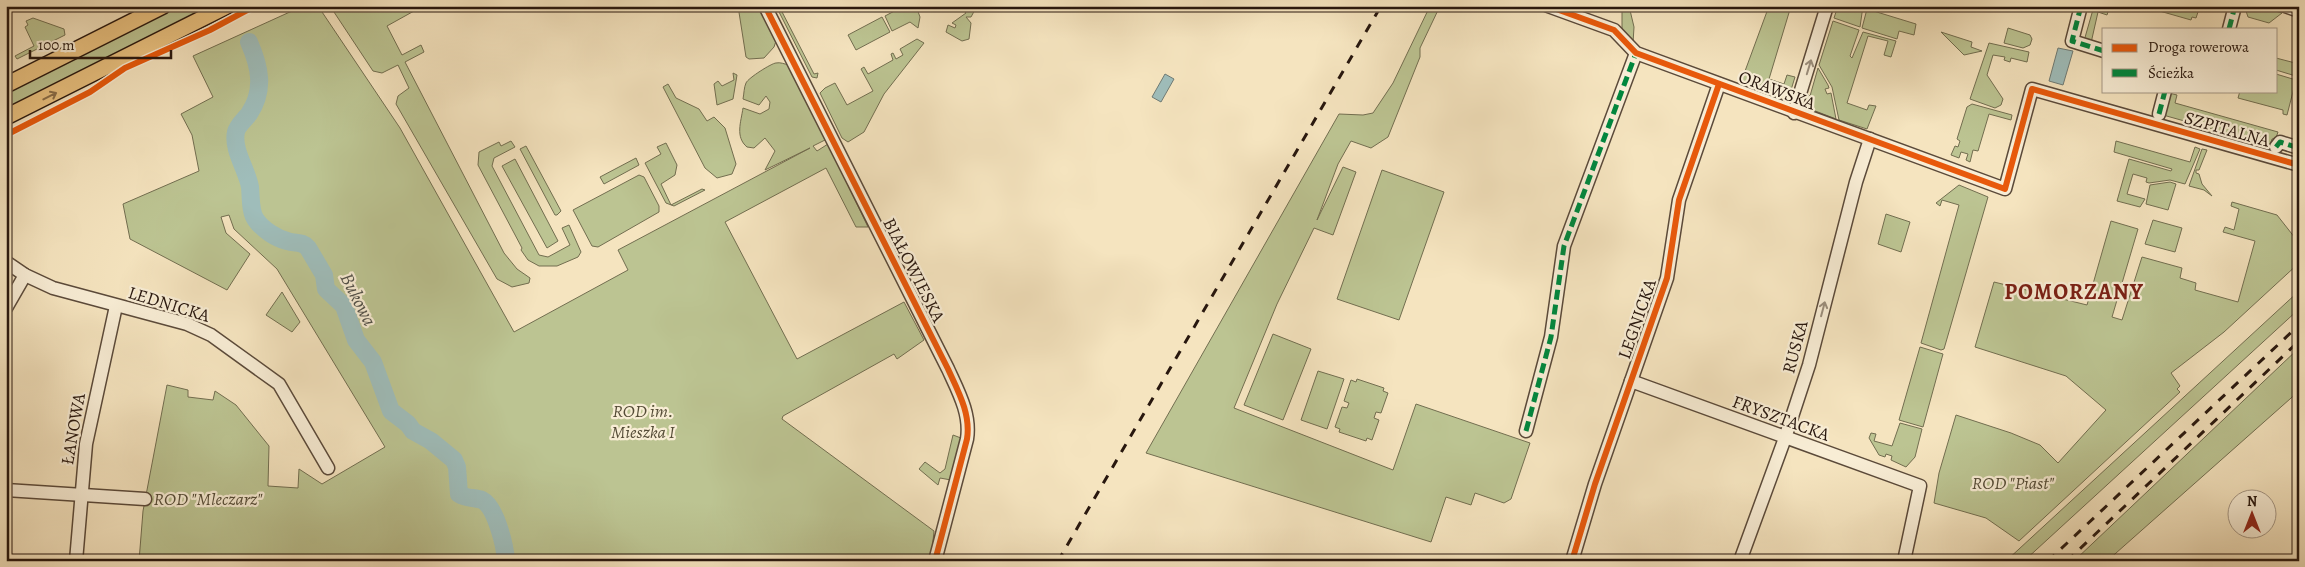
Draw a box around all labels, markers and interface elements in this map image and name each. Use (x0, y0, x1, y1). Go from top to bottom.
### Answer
scale bar (30, 28, 171, 60)
legend (2102, 28, 2278, 92)
text: 100 m (38, 35, 75, 55)
text: Droga rowerowa (2148, 37, 2249, 57)
one-way arrow (1804, 59, 1814, 75)
text: Ścieżka (2148, 63, 2194, 83)
street label: ORAWSKA (1735, 64, 1819, 116)
one-way arrow (42, 90, 57, 100)
street label: SZPITALNA (2182, 105, 2273, 153)
street label: BIAŁOWIESKA (877, 214, 951, 327)
water label: Bukowa (334, 268, 383, 331)
street label: LEGNICKA (1612, 275, 1662, 362)
district label: POMORZANY (2004, 277, 2144, 307)
street label: LEDNICKA (125, 280, 213, 328)
one-way arrow (1819, 302, 1828, 318)
street label: RUSKA (1776, 317, 1814, 376)
street label: FRYSZTACKA (1729, 389, 1834, 447)
street label: ŁANOWA (55, 391, 91, 467)
park label: ROD im. Mieszka I (611, 399, 676, 444)
park label: ROD "Piast" (1972, 471, 2055, 495)
park label: ROD "Mleczarz" (154, 487, 263, 511)
north arrow (2228, 490, 2278, 540)
text: N (2247, 492, 2257, 511)

